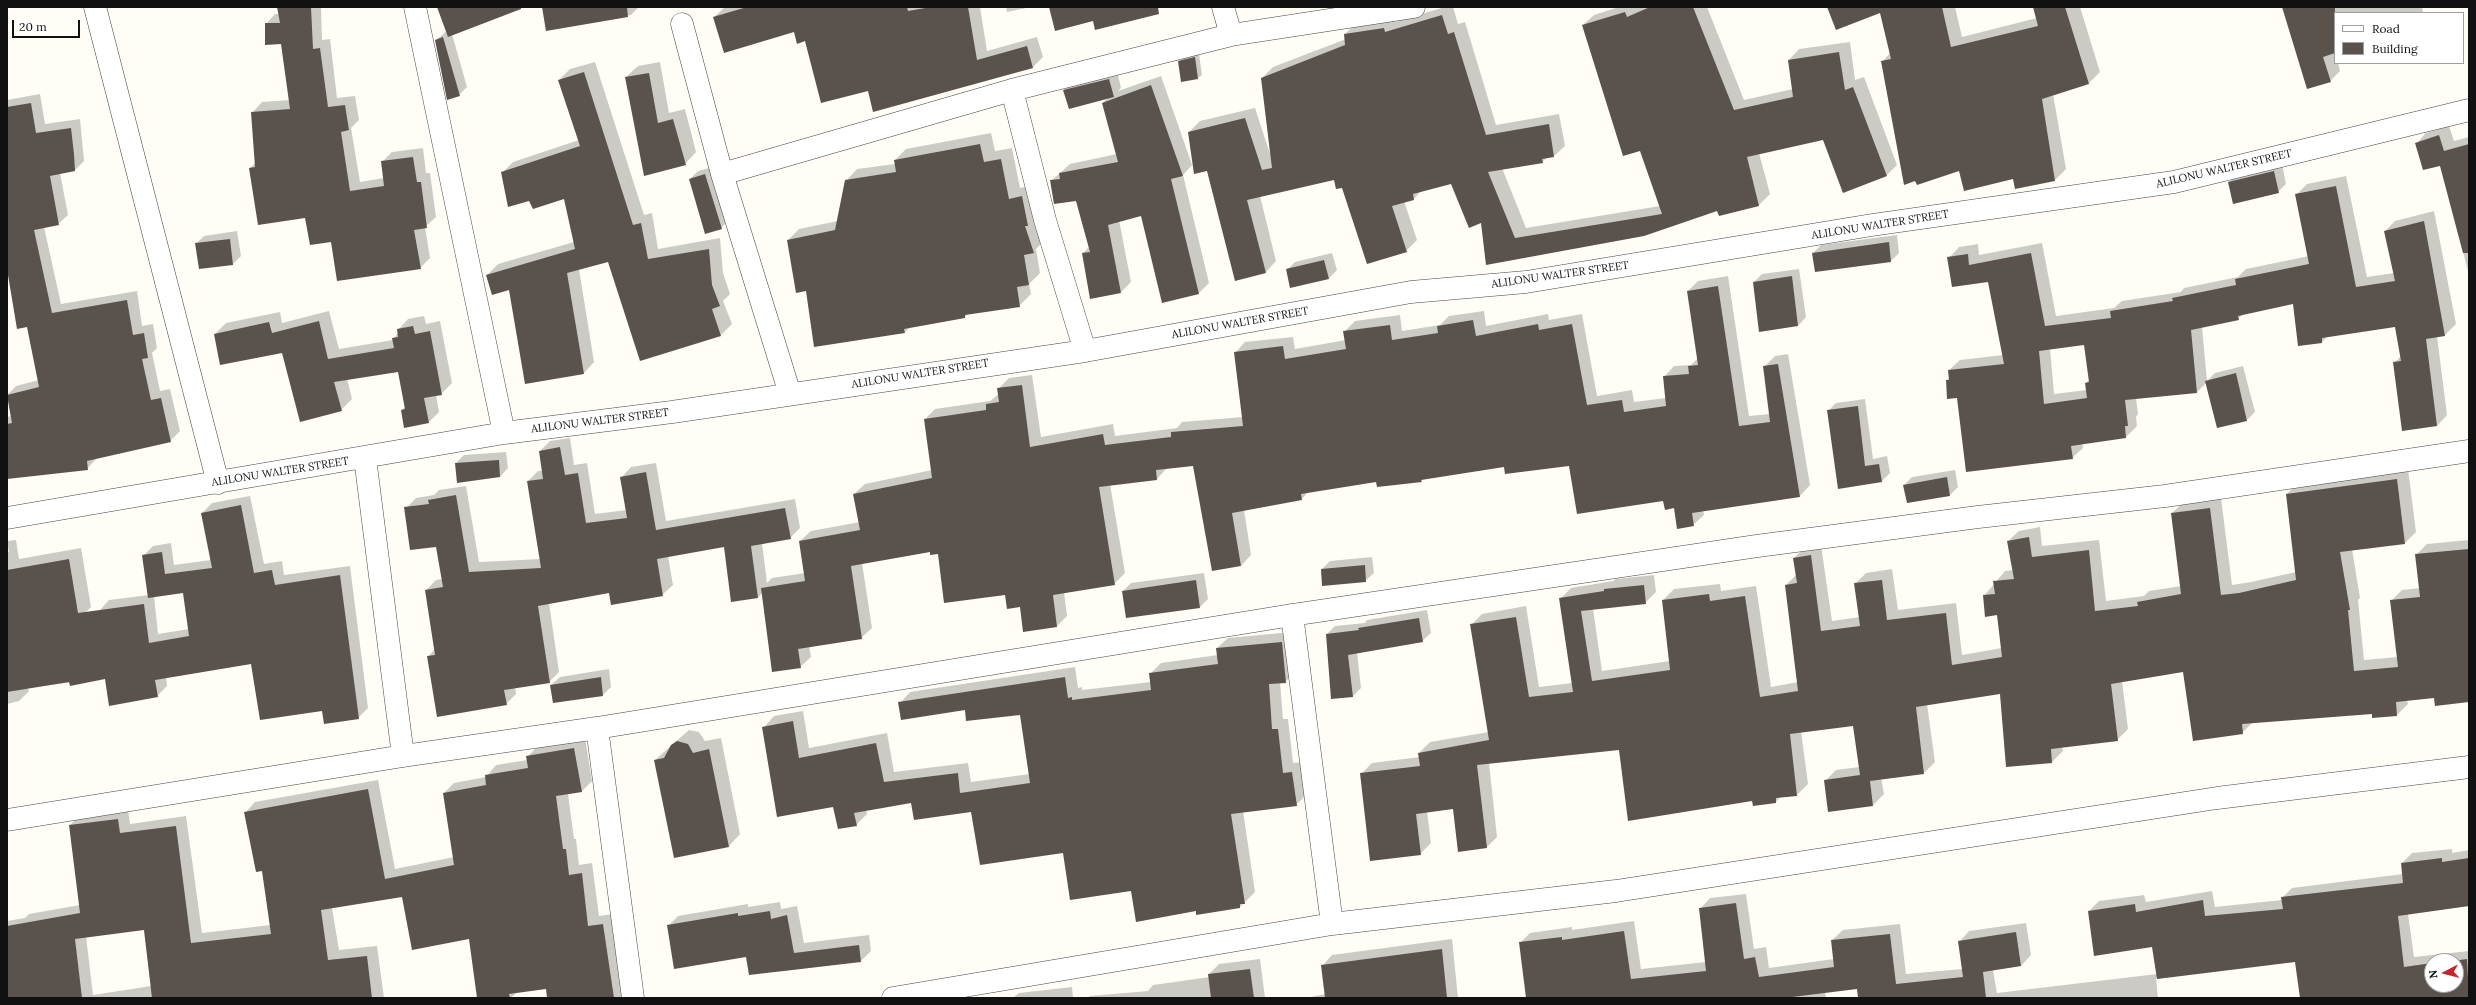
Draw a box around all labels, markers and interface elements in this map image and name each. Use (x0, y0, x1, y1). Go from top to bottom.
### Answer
scale bar (14, 12, 82, 38)
legend (2334, 12, 2464, 64)
text: 20 m (19, 19, 47, 34)
text: Road (2372, 21, 2400, 36)
text: Building (2372, 41, 2418, 56)
street label: ALILONU WALTER STREET (2155, 147, 2293, 191)
street label: ALILONU WALTER STREET (1810, 208, 1950, 242)
street label: ALILONU WALTER STREET (1490, 259, 1630, 291)
street label: ALILONU WALTER STREET (1170, 304, 1310, 342)
street label: ALILONU WALTER STREET (850, 357, 990, 391)
street label: ALILONU WALTER STREET (530, 406, 670, 436)
street label: ALILONU WALTER STREET (210, 455, 350, 489)
north arrow (2424, 953, 2464, 993)
text: N (2426, 969, 2441, 979)

